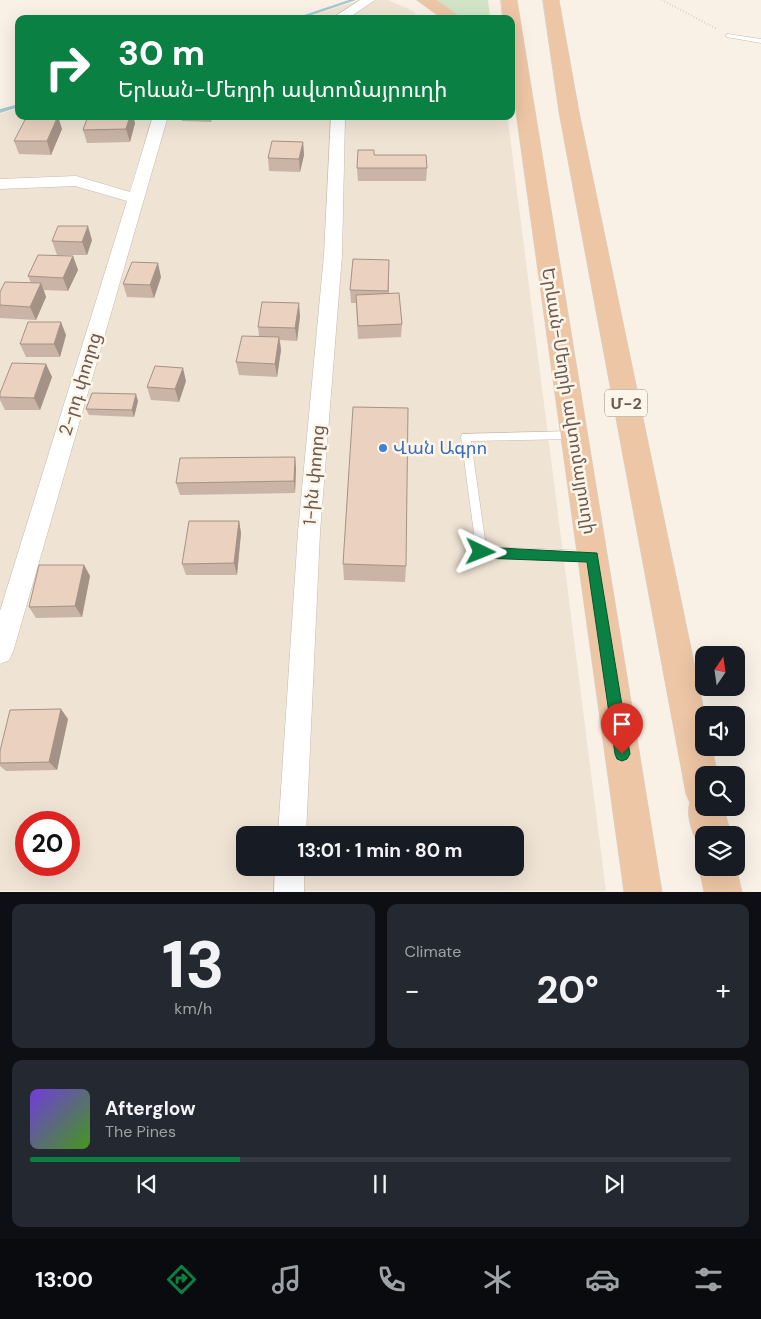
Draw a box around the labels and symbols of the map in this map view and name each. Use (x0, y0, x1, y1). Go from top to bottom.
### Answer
street label: Երևան-Մեղրի ավտոմայրուղի (536, 266, 602, 536)
street label: 2-րդ փողոց (53, 330, 107, 438)
road number: Մ-2 (605, 389, 647, 416)
street label: 1-ին փողոց (298, 424, 330, 526)
place label: Վան Ագրո (393, 436, 487, 460)
marker: Վան Ագրո (377, 442, 389, 454)
position arrow (454, 525, 506, 577)
north arrow (695, 646, 745, 696)
pin (601, 703, 643, 754)
speed limit sign: 20 (15, 811, 80, 876)

